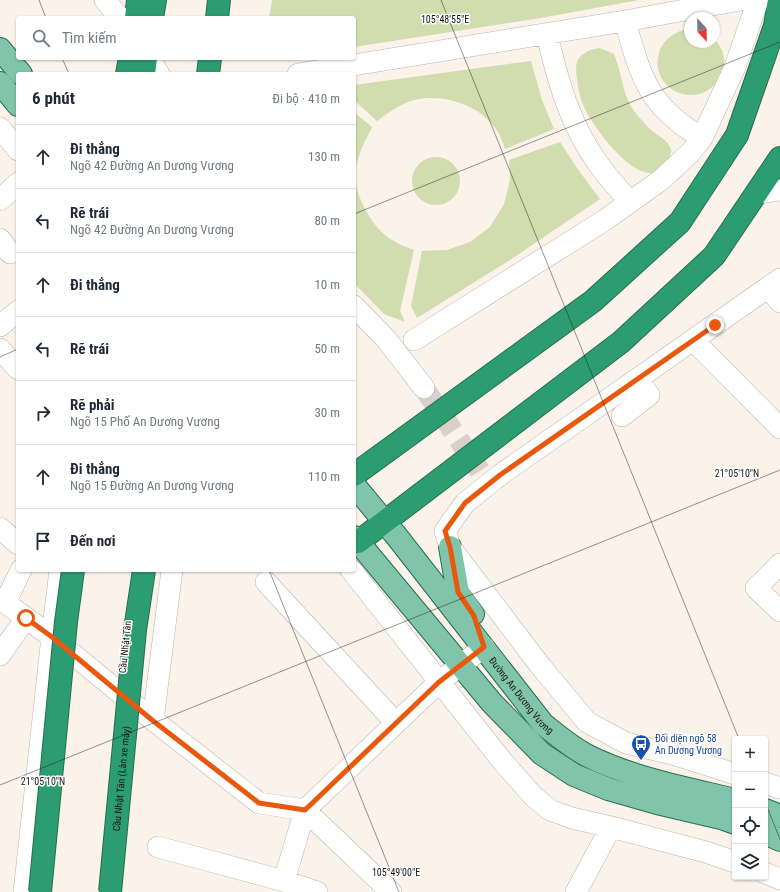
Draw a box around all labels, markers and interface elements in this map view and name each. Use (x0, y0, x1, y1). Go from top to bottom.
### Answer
north arrow (684, 12, 720, 48)
text: 105°48'55"E (421, 14, 469, 25)
search box (16, 16, 356, 60)
icon: search (30, 27, 52, 49)
text: Tìm kiếm (62, 29, 117, 47)
text: 6 phút (32, 88, 75, 108)
text: Đi bộ · 410 m (272, 91, 340, 106)
text: Đi thẳng (70, 140, 120, 158)
icon: ahead (32, 146, 54, 168)
text: 130 m (308, 149, 340, 164)
text: Ngõ 42 Đường An Dương Vương (70, 158, 234, 173)
text: Rẽ trái (70, 204, 109, 222)
icon: left (32, 210, 54, 232)
text: 80 m (314, 213, 340, 228)
text: Ngõ 42 Đường An Dương Vương (70, 222, 234, 237)
icon: ahead (32, 274, 54, 296)
text: Đi thẳng (70, 276, 120, 294)
text: 10 m (314, 277, 340, 292)
route end (706, 316, 724, 334)
icon: left (32, 338, 54, 360)
text: Rẽ trái (70, 340, 109, 358)
text: 50 m (314, 341, 340, 356)
text: Rẽ phải (70, 396, 115, 414)
icon: right (32, 402, 54, 424)
text: 30 m (314, 405, 340, 420)
text: Ngõ 15 Phố An Dương Vương (70, 414, 220, 429)
text: Đi thẳng (70, 460, 120, 478)
icon: ahead (32, 466, 54, 488)
text: 21°05'10"N (715, 468, 759, 479)
text: 110 m (308, 469, 340, 484)
text: Ngõ 15 Đường An Dương Vương (70, 478, 234, 493)
icon: arrive (32, 530, 54, 552)
text: Đến nơi (70, 532, 116, 550)
route start (17, 609, 35, 627)
street label: Cầu Nhật Tân (116, 620, 134, 674)
street label: Đường An Dương Vương (487, 655, 556, 736)
street label: Cầu Nhật Tân (Làn xe máy) (110, 725, 132, 832)
place label: Đối diện ngõ 58 An Dương Vương (655, 732, 722, 756)
bus stop icon: Đối diện ngõ 58 An Dương Vương (630, 733, 652, 761)
map controls (732, 736, 768, 880)
button: + (732, 736, 768, 772)
button: − (732, 772, 768, 808)
text: 21°05'10"N (21, 776, 65, 787)
button: locate (732, 808, 768, 844)
button: layers (732, 844, 768, 880)
text: 105°49'00"E (372, 867, 420, 878)

